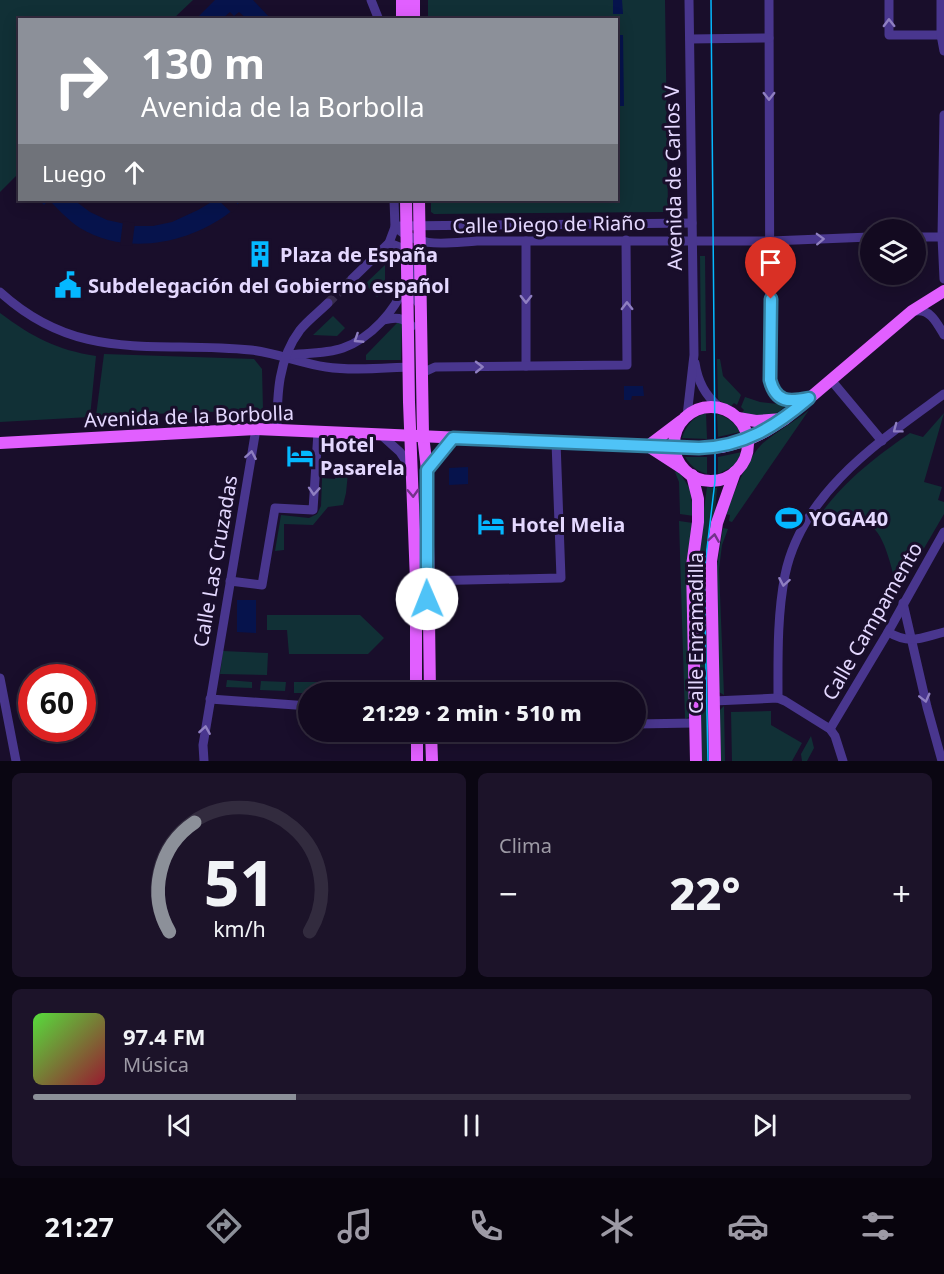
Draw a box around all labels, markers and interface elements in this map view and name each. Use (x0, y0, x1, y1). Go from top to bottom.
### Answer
one-way arrow (883, 18, 895, 27)
text: 130 m (141, 34, 265, 91)
icon: right (42, 42, 120, 120)
street label: Avenida de Carlos V (658, 85, 688, 271)
text: Avenida de la Borbolla (141, 88, 425, 125)
one-way arrow (763, 92, 776, 101)
icon: ahead (118, 156, 151, 189)
text: Luego (42, 158, 106, 188)
street label: Calle Diego de Riaño (452, 209, 646, 239)
map controls (860, 219, 926, 285)
button: layers (860, 219, 926, 285)
one-way arrow (816, 232, 825, 245)
pin (745, 237, 796, 299)
building icon: Plaza de España (245, 239, 275, 269)
place label: Plaza de España (280, 241, 438, 268)
icon: arrive (754, 246, 787, 279)
public building icon: Subdelegación del Gobierno español (53, 270, 83, 300)
place label: Subdelegación del Gobierno español (88, 272, 450, 299)
one-way arrow (520, 295, 532, 304)
one-way arrow (621, 302, 633, 311)
one-way arrow (353, 332, 364, 343)
one-way arrow (475, 361, 484, 373)
street label: Avenida de la Borbolla (84, 399, 294, 433)
one-way arrow (893, 422, 904, 433)
place label: Hotel Pasarela (320, 431, 405, 481)
hotel icon: Hotel Pasarela (285, 441, 315, 471)
one-way arrow (245, 450, 257, 460)
street label: Calle Las Cruzadas (187, 473, 243, 649)
one-way arrow (308, 486, 321, 495)
one-way arrow (406, 489, 419, 498)
sports icon: YOGA40 (774, 503, 804, 533)
place label: YOGA40 (809, 505, 888, 532)
hotel icon: Hotel Melia (476, 509, 506, 539)
place label: Hotel Melia (511, 511, 625, 538)
one-way arrow (708, 533, 720, 543)
street label: Calle Campamento (816, 537, 928, 705)
street label: Calle Enramadilla (682, 552, 709, 714)
position arrow (395, 567, 459, 631)
one-way arrow (779, 577, 791, 587)
speed limit sign: 60 (18, 664, 96, 742)
one-way arrow (917, 693, 930, 703)
text: 21:29 · 2 min · 510 m (362, 697, 582, 727)
one-way arrow (199, 725, 211, 735)
text: Clima (499, 832, 552, 859)
text: 51 (203, 839, 275, 924)
text: 22° (669, 862, 741, 923)
text: − (499, 871, 518, 916)
text: + (892, 871, 911, 916)
text: km/h (213, 914, 265, 943)
text: 97.4 FM (123, 1021, 205, 1051)
text: Música (123, 1051, 189, 1078)
icon: previous (163, 1109, 196, 1142)
icon: pause (455, 1109, 488, 1142)
icon: next (748, 1109, 781, 1142)
icon: directions (203, 1205, 245, 1247)
icon: music (334, 1205, 376, 1247)
icon: phone (465, 1205, 507, 1247)
icon: climate (596, 1205, 638, 1247)
icon: car (727, 1205, 769, 1247)
icon: filters (857, 1205, 899, 1247)
text: 21:27 (44, 1208, 114, 1245)

